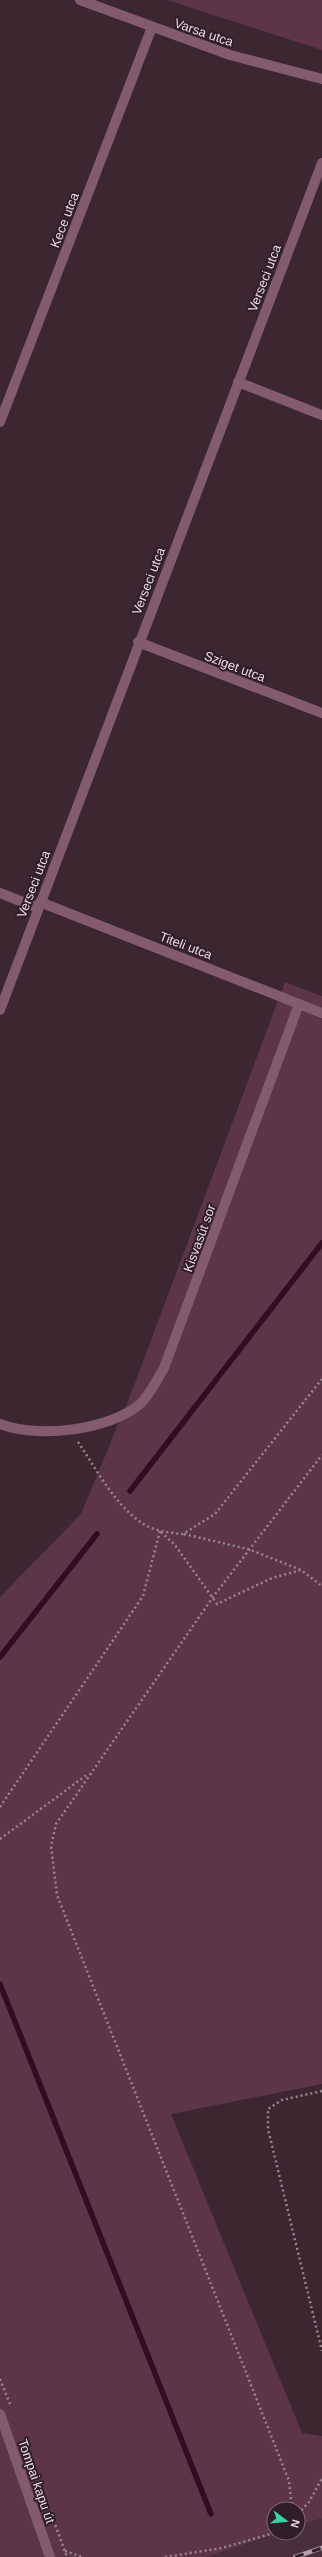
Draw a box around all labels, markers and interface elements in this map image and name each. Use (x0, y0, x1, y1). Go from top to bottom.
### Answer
street label: Varsa utca (172, 15, 236, 50)
street label: Kece utca (47, 190, 82, 250)
street label: Verseci utca (245, 242, 284, 314)
street label: Verseci utca (129, 545, 168, 617)
street label: Sziget utca (202, 648, 268, 685)
street label: Verseci utca (14, 848, 53, 920)
street label: Titeli utca (157, 929, 215, 963)
street label: Kisvasút sor (180, 1202, 219, 1274)
street label: Tompai kapu út (15, 2437, 58, 2526)
north arrow (266, 2501, 306, 2541)
text: N (289, 2518, 302, 2529)

